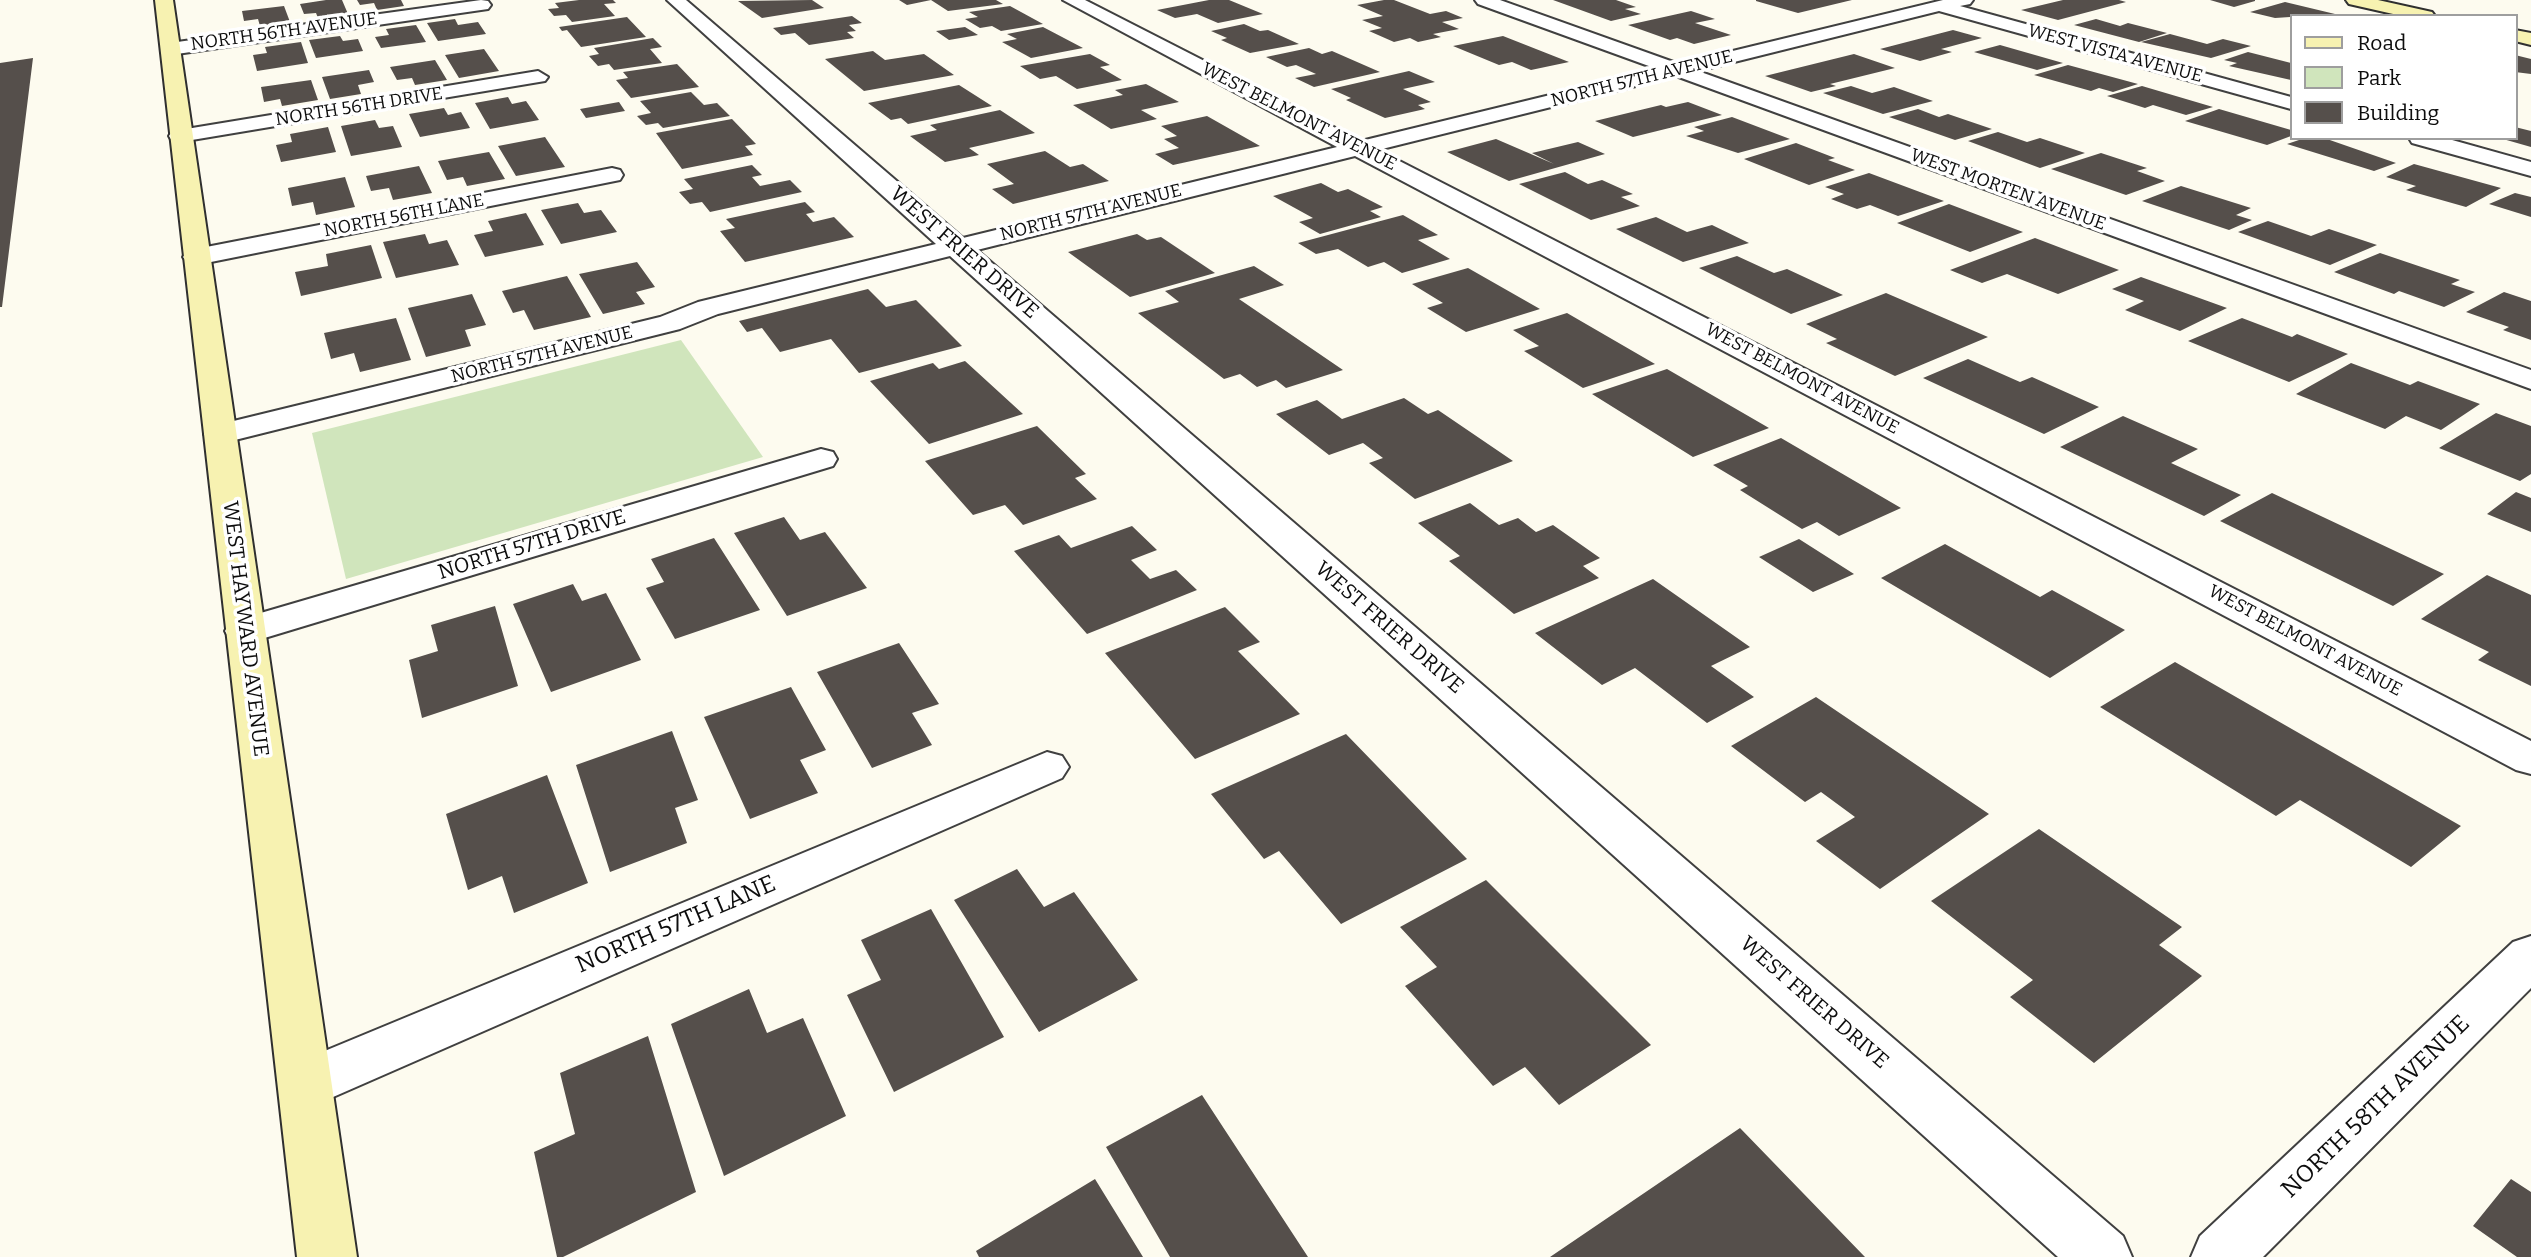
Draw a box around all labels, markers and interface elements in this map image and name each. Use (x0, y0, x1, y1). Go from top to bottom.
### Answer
street label: NORTH 56TH AVENUE (189, 8, 379, 56)
legend (2290, 14, 2517, 140)
street label: WEST VISTA AVENUE (2025, 20, 2205, 88)
text: Road (2357, 30, 2406, 56)
street label: NORTH 57TH AVENUE (1549, 46, 1735, 112)
street label: WEST BELMONT AVENUE (1198, 58, 1400, 176)
text: Park (2357, 65, 2401, 91)
street label: NORTH 56TH DRIVE (274, 83, 444, 131)
text: Building (2357, 100, 2439, 126)
street label: WEST MORTEN AVENUE (1907, 145, 2109, 235)
street label: NORTH 57TH AVENUE (998, 180, 1184, 246)
street label: WEST FRIER DRIVE (884, 182, 1044, 324)
street label: NORTH 56TH LANE (322, 190, 486, 242)
street label: WEST BELMONT AVENUE (1702, 319, 1902, 439)
street label: NORTH 57TH AVENUE (449, 322, 635, 388)
street label: WEST HAYWARD AVENUE (217, 500, 273, 758)
street label: NORTH 57TH DRIVE (435, 504, 629, 586)
street label: WEST FRIER DRIVE (1309, 557, 1469, 699)
street label: WEST BELMONT AVENUE (2205, 581, 2405, 701)
street label: NORTH 57TH LANE (572, 870, 780, 980)
street label: WEST FRIER DRIVE (1734, 932, 1894, 1074)
street label: NORTH 58TH AVENUE (2276, 1010, 2476, 1204)

